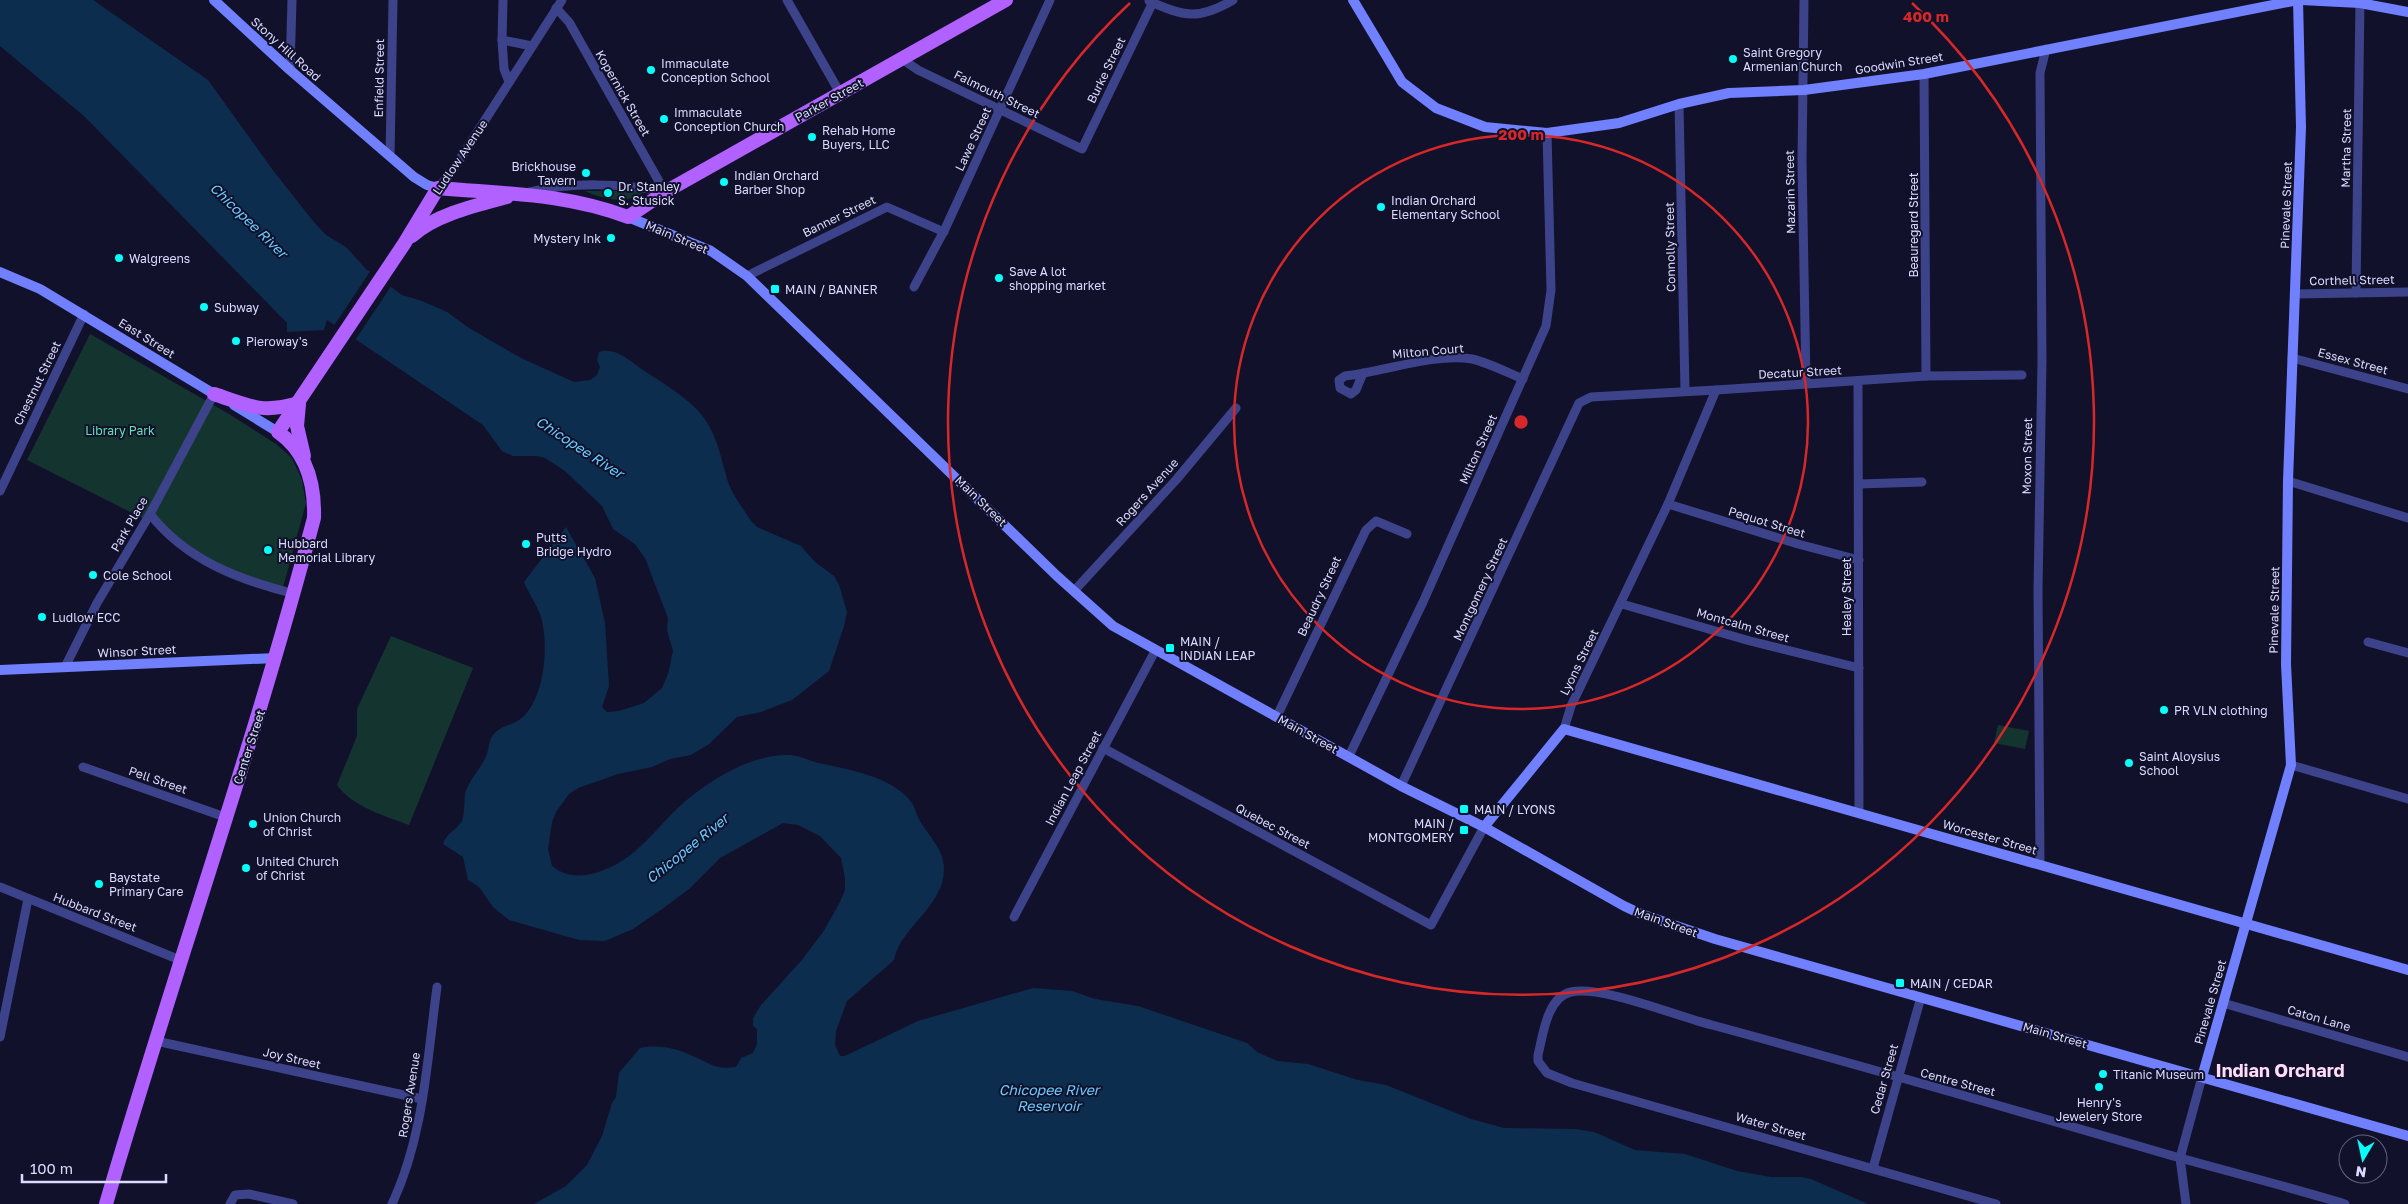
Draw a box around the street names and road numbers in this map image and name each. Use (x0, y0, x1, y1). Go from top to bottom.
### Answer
street label: Stony Hill Road (248, 14, 324, 84)
street label: Burke Street (1083, 34, 1129, 106)
street label: Enfield Street (371, 38, 387, 118)
street label: Kopernick Street (592, 47, 654, 139)
street label: Goodwin Street (1854, 49, 1944, 77)
street label: Falmouth Street (952, 67, 1042, 121)
street label: Parker Street (792, 75, 866, 125)
street label: Lawe Street (952, 105, 994, 173)
street label: Martha Street (2338, 108, 2354, 188)
street label: Ludlow Avenue (429, 117, 491, 197)
street label: Mazarin Street (1782, 150, 1798, 234)
street label: Pinevale Street (2277, 161, 2295, 249)
street label: Beauregard Street (1906, 172, 1921, 278)
street label: Banner Street (800, 192, 878, 240)
street label: Connolly Street (1662, 202, 1678, 292)
street label: Main Street (644, 217, 711, 257)
street label: Corthell Street (2309, 272, 2395, 288)
street label: East Street (116, 315, 178, 361)
street label: Chestnut Street (10, 338, 64, 427)
street label: Milton Court (1392, 340, 1465, 362)
street label: Essex Street (2316, 344, 2390, 378)
street label: Decatur Street (1758, 362, 1842, 382)
street label: Milton Street (1456, 411, 1500, 486)
street label: Moxon Street (2019, 417, 2035, 495)
street label: Rogers Avenue (1113, 455, 1181, 529)
street label: Main Street (952, 473, 1010, 530)
street label: Park Place (107, 494, 151, 554)
street label: Pequot Street (1727, 503, 1808, 541)
street label: Montgomery Street (1450, 535, 1511, 643)
street label: Beaudry Street (1294, 553, 1344, 638)
street label: Healey Street (1839, 558, 1854, 636)
street label: Pinevale Street (2266, 566, 2282, 654)
street label: Montcalm Street (1695, 605, 1791, 645)
street label: Lyons Street (1557, 626, 1602, 698)
street label: Winsor Street (97, 641, 177, 661)
street label: Center Street (230, 708, 268, 786)
street label: Main Street (1275, 711, 1341, 757)
street label: Indian Leap Street (1042, 728, 1104, 828)
street label: Pell Street (127, 763, 189, 797)
street label: Quebec Street (1233, 800, 1313, 852)
street label: Worcester Street (1941, 816, 2039, 858)
street label: Hubbard Street (51, 889, 139, 935)
street label: Main Street (1632, 904, 1700, 940)
street label: Pinevale Street (2191, 958, 2229, 1046)
street label: Caton Lane (2286, 1002, 2352, 1034)
street label: Main Street (2021, 1019, 2089, 1051)
street label: Cedar Street (1867, 1042, 1901, 1116)
street label: Joy Street (262, 1044, 323, 1072)
street label: Rogers Avenue (395, 1051, 423, 1139)
street label: Centre Street (1919, 1065, 1997, 1099)
street label: Water Street (1734, 1109, 1808, 1143)

